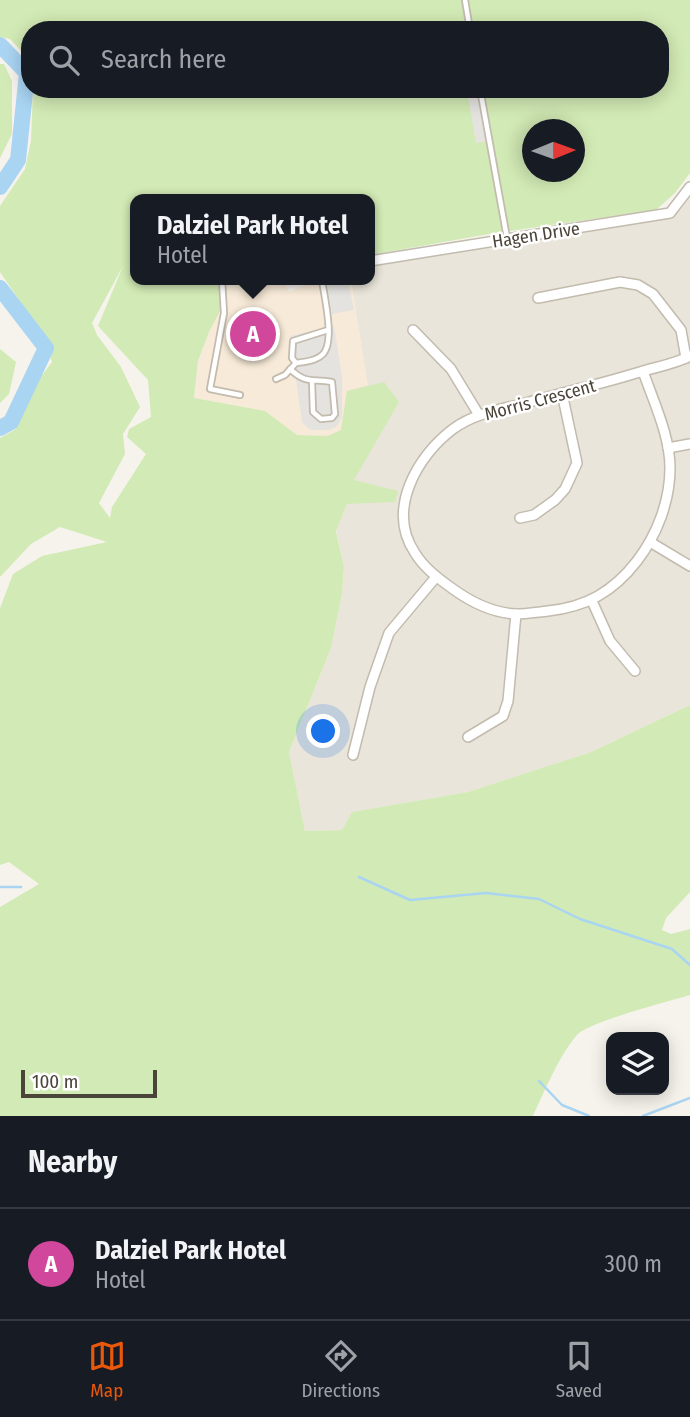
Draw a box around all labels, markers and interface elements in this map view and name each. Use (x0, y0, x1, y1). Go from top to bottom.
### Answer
search box (21, 21, 669, 98)
icon: search (45, 41, 83, 79)
text: Search here (101, 44, 226, 75)
north arrow (522, 119, 585, 182)
popup (130, 194, 375, 285)
text: Dalziel Park Hotel (157, 210, 348, 241)
street label: Hagen Drive (491, 217, 581, 253)
text: Hotel (157, 241, 208, 269)
pin: A (230, 308, 276, 360)
street label: Morris Crescent (482, 375, 598, 425)
your location (306, 714, 340, 748)
map controls (606, 1032, 669, 1095)
button: layers (606, 1032, 669, 1095)
scale bar (21, 1067, 158, 1099)
text: 100 m (32, 1070, 78, 1093)
text: Nearby (28, 1144, 117, 1180)
text: Dalziel Park Hotel (95, 1235, 286, 1266)
text: A (45, 1250, 57, 1278)
text: 300 m (605, 1250, 662, 1278)
text: Hotel (95, 1266, 146, 1294)
tab: Map (88, 1337, 126, 1402)
tab: Directions (302, 1337, 380, 1402)
tab: Saved (556, 1337, 602, 1402)

